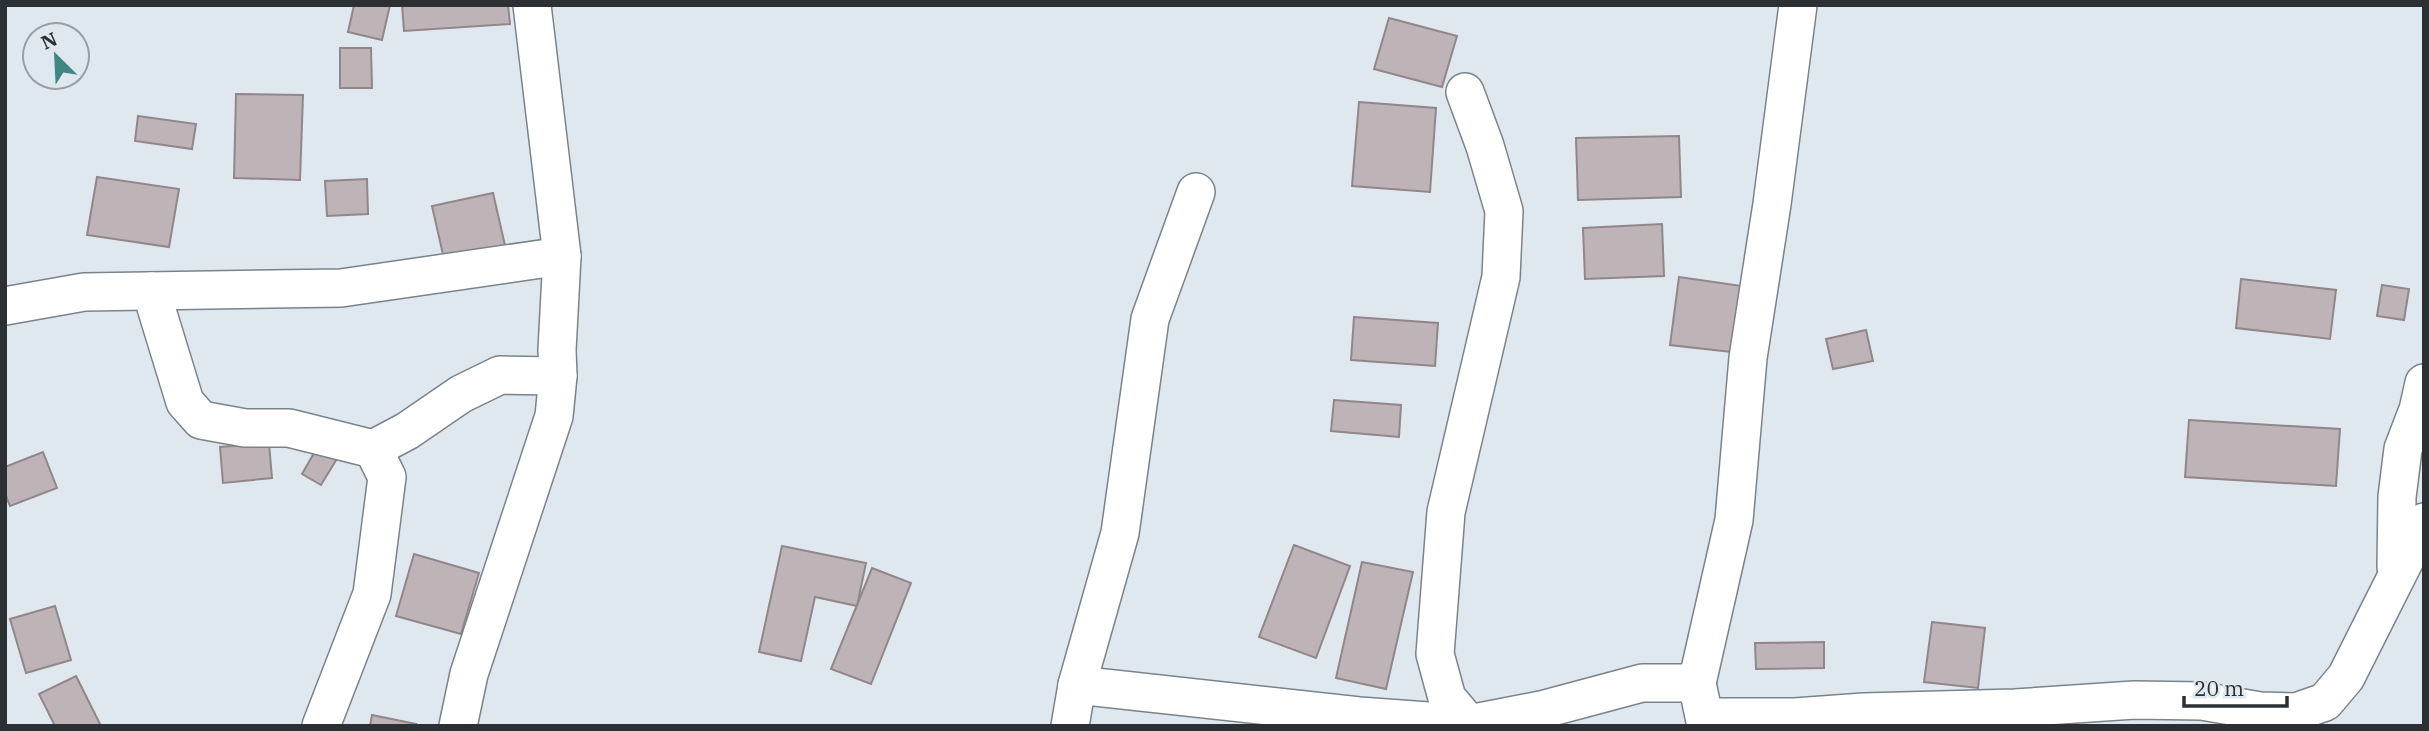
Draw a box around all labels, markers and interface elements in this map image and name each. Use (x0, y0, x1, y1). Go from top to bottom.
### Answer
north arrow (21, 21, 91, 91)
text: N (37, 26, 61, 54)
scale bar (2184, 664, 2287, 708)
text: 20 m (2194, 674, 2244, 702)

